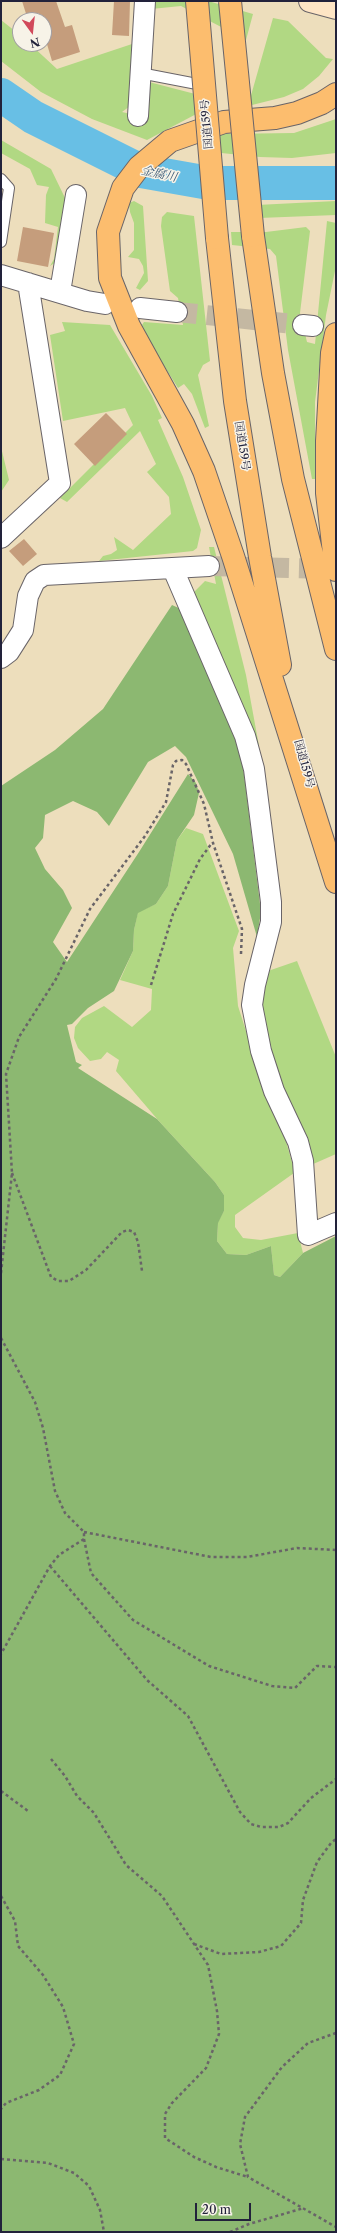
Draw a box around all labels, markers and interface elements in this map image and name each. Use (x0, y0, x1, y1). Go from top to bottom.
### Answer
north arrow (12, 12, 52, 52)
text: N (28, 35, 41, 51)
street label: 国道159号 (198, 98, 216, 150)
water label: 金腐川 (140, 163, 178, 185)
street label: 国道159号 (232, 420, 252, 472)
street label: 国道159号 (291, 738, 317, 790)
scale bar (197, 2195, 253, 2221)
text: 20 m (202, 2202, 231, 2217)

